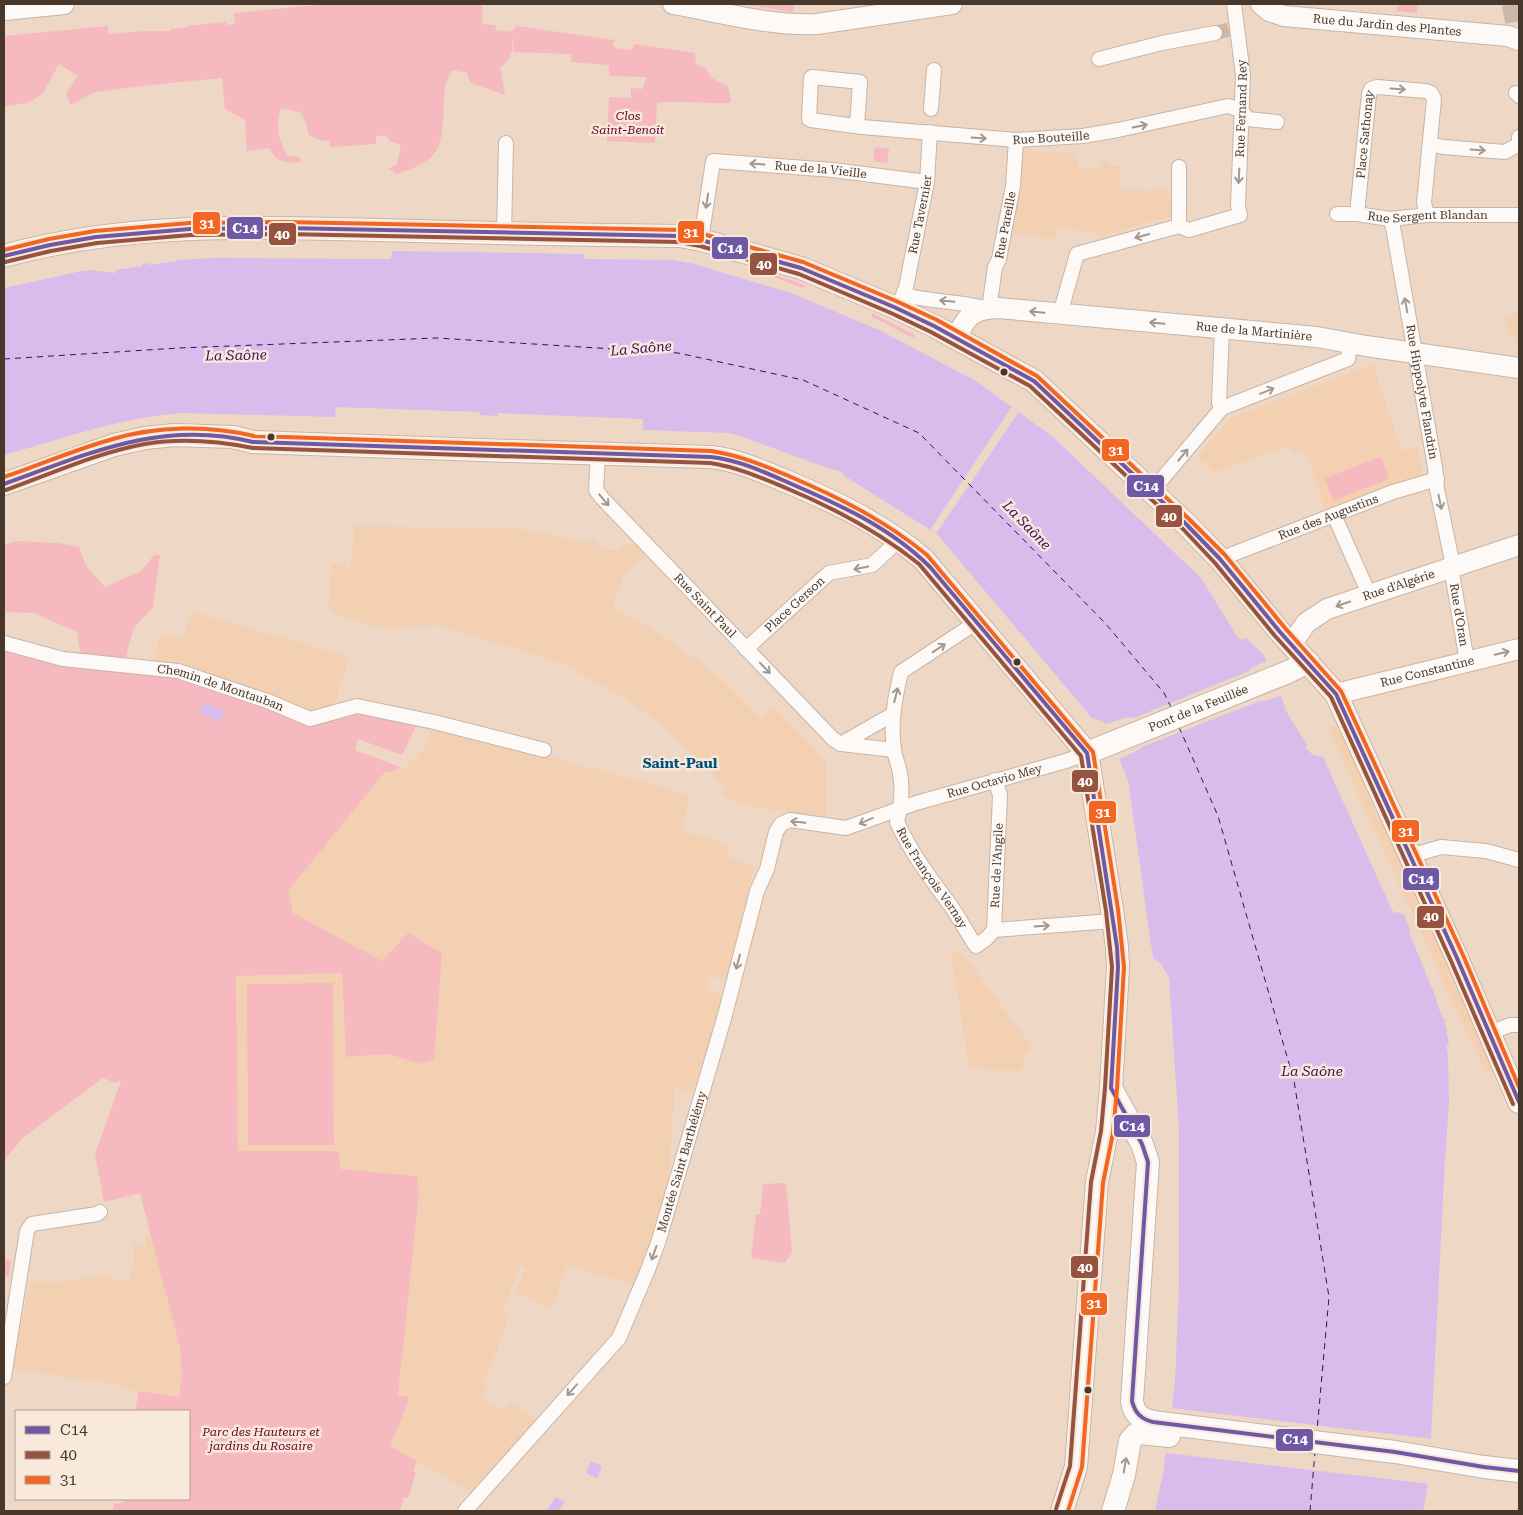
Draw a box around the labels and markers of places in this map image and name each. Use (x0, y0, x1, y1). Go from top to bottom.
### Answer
unlabelled marker (999, 367, 1009, 377)
unlabelled marker (266, 432, 276, 442)
unlabelled marker (1012, 657, 1022, 667)
unlabelled marker (1083, 1385, 1093, 1395)

